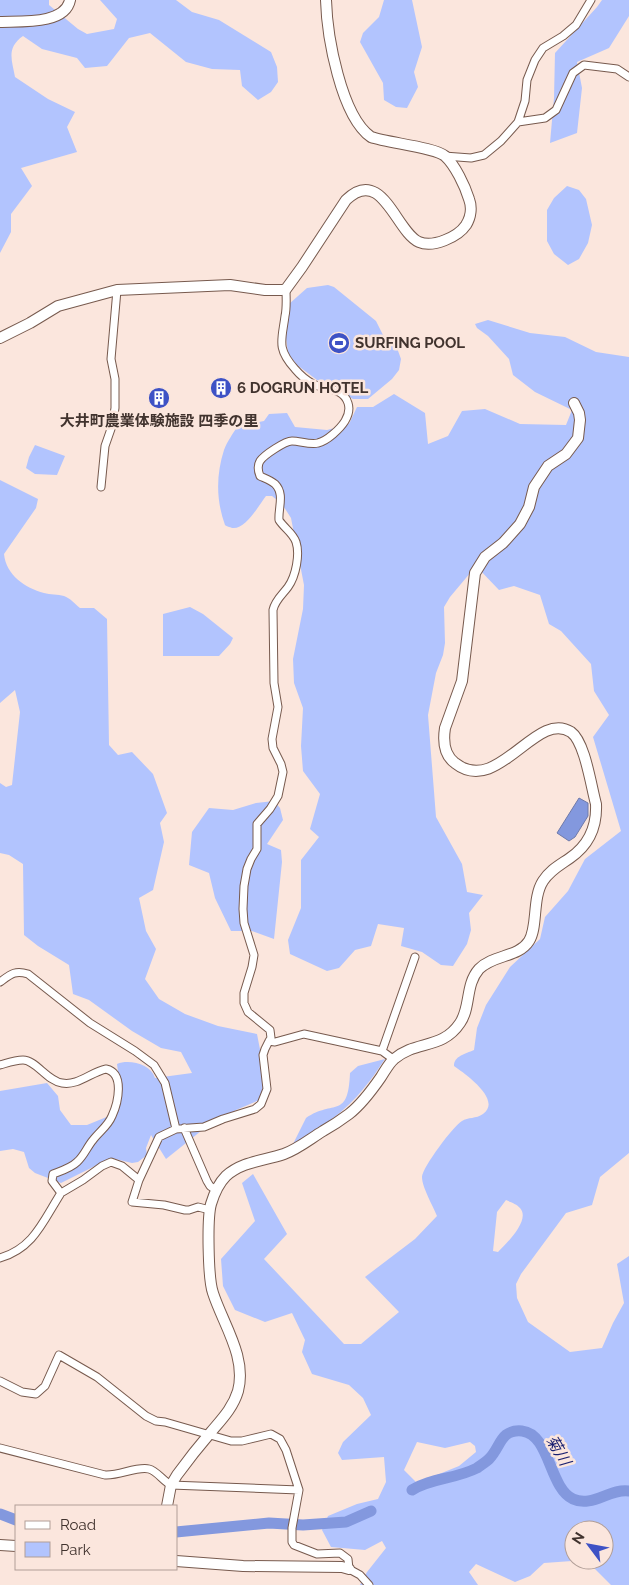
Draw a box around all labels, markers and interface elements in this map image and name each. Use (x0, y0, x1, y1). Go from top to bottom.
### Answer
sports icon: SURFING POOL (327, 331, 351, 355)
place label: SURFING POOL (355, 334, 465, 352)
building icon: 6 DOGRUN HOTEL (209, 376, 233, 400)
place label: 6 DOGRUN HOTEL (237, 379, 368, 397)
building icon: 大井町農業体験施設 四季の里 (147, 386, 171, 410)
place label: 大井町農業体験施設 四季の里 (60, 412, 258, 430)
water label: 菊川 (542, 1432, 576, 1471)
legend (15, 1505, 178, 1570)
text: Road (60, 1516, 96, 1534)
north arrow (564, 1520, 614, 1570)
text: N (568, 1529, 588, 1547)
text: Park (60, 1541, 91, 1559)

